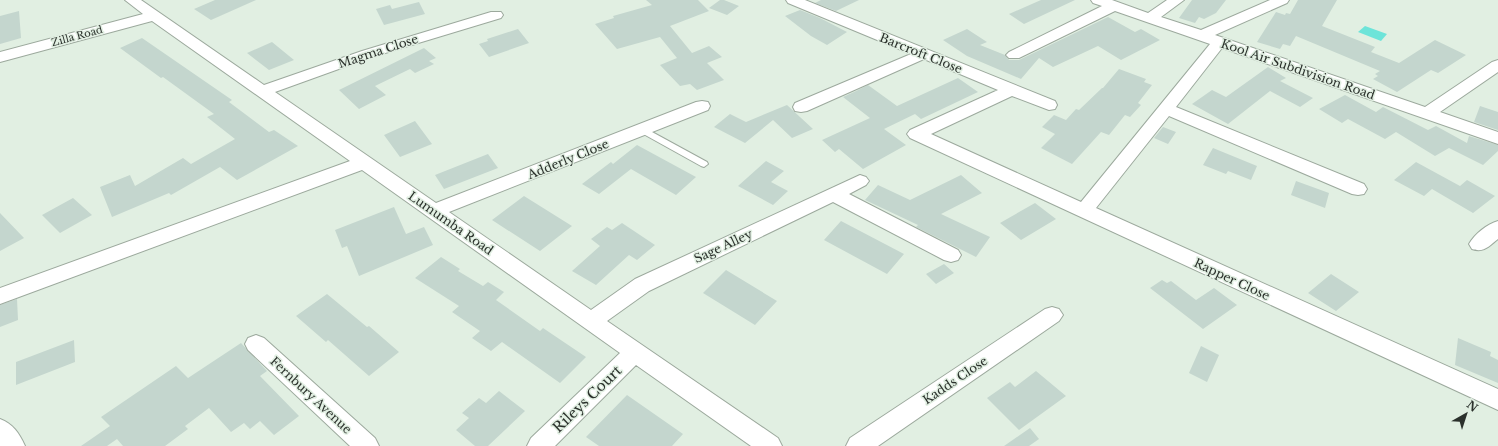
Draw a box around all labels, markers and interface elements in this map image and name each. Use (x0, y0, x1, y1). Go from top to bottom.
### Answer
street label: Zilla Road (50, 23, 104, 49)
street label: Barcroft Close (877, 30, 965, 76)
street label: Magma Close (336, 31, 420, 71)
street label: Kool Air Subdivision Road (1219, 36, 1377, 102)
street label: Adderly Close (524, 136, 611, 182)
street label: Lumumba Road (406, 188, 496, 258)
street label: Sage Alley (691, 226, 755, 266)
street label: Rapper Close (1192, 255, 1272, 303)
street label: Fernbury Avenue (267, 353, 355, 437)
street label: Kadds Close (920, 353, 990, 407)
street label: Rileys Court (549, 361, 626, 436)
north arrow (1446, 394, 1486, 434)
text: N (1464, 398, 1481, 415)

